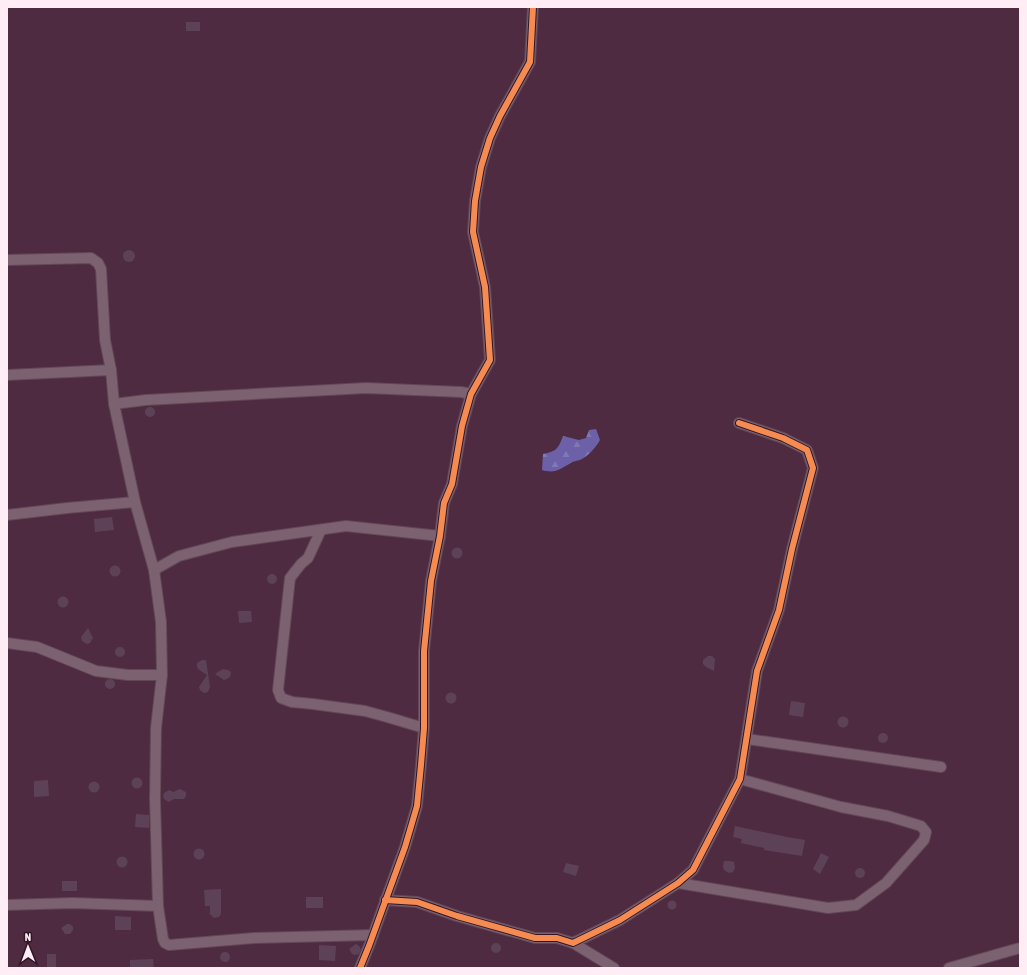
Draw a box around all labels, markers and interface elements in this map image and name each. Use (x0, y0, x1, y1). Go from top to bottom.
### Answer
north arrow (8, 927, 48, 967)
text: N (24, 931, 31, 943)

